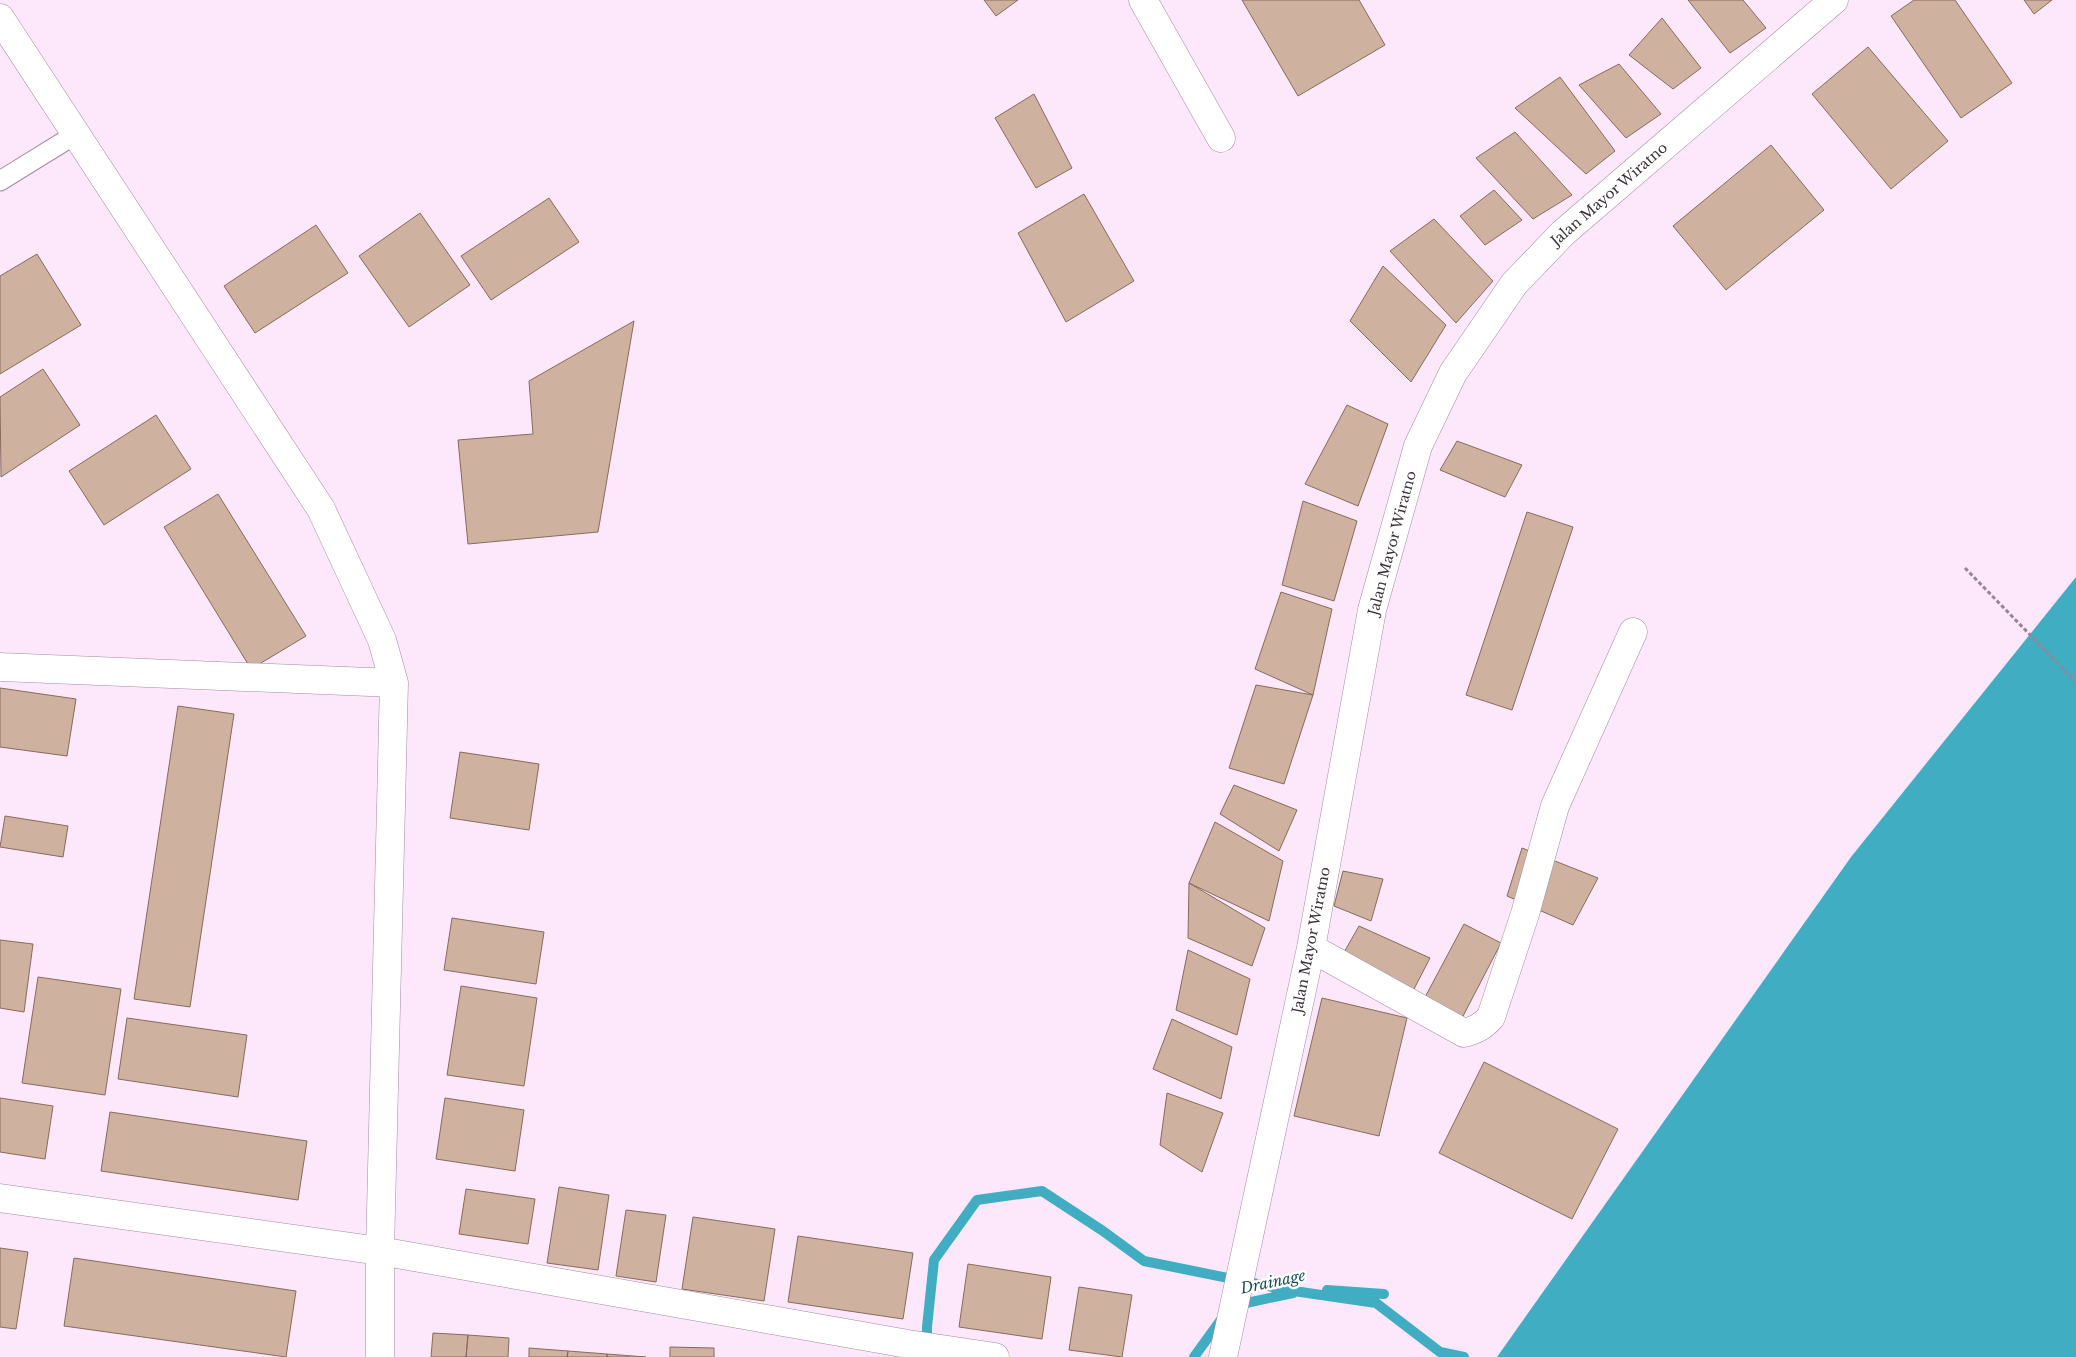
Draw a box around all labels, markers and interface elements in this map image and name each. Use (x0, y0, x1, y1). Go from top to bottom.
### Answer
street label: Jalan Mayor Wiratno (1545, 138, 1671, 251)
street label: Jalan Mayor Wiratno (1364, 469, 1420, 619)
street label: Jalan Mayor Wiratno (1288, 865, 1334, 1017)
water label: Drainage (1238, 1265, 1307, 1298)

